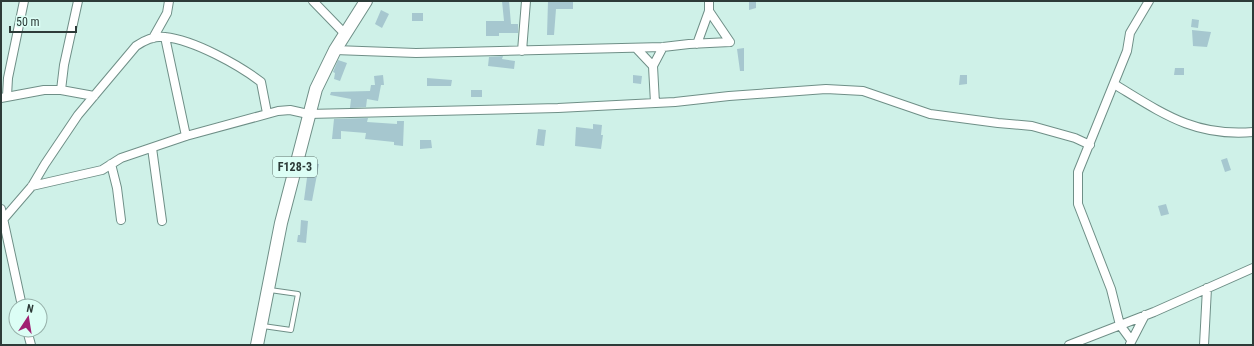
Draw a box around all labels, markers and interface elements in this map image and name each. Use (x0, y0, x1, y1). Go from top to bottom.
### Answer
scale bar (10, 8, 76, 34)
text: 50 m (16, 15, 40, 29)
road number: F128-3 (273, 157, 317, 177)
north arrow (8, 298, 48, 338)
text: N (25, 302, 35, 316)

